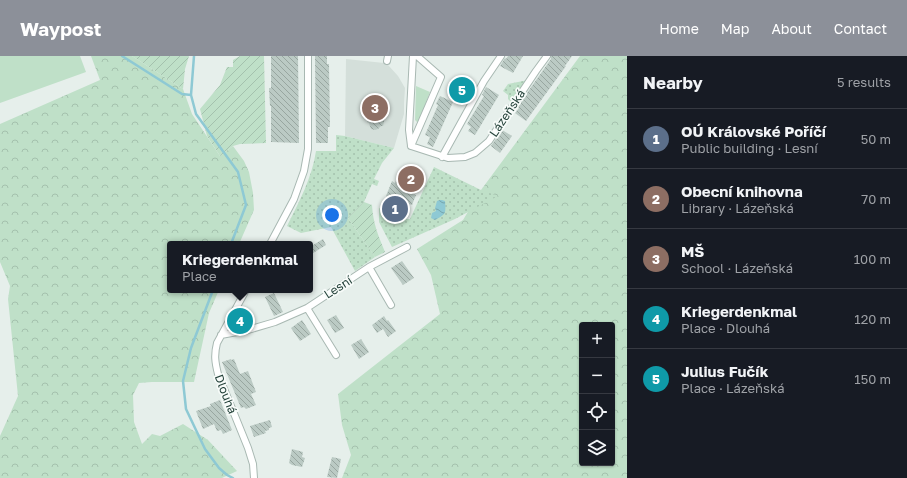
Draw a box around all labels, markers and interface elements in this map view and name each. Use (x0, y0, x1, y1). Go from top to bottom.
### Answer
text: Waypost (20, 17, 101, 40)
text: Home (659, 20, 699, 37)
text: Map (721, 20, 749, 37)
text: About (771, 20, 812, 37)
text: Contact (834, 20, 887, 37)
text: Nearby (643, 72, 703, 93)
text: 5 results (837, 74, 891, 90)
pin: 5 (449, 75, 475, 105)
street label: Lázeňská (486, 86, 528, 140)
pin: 3 (362, 93, 388, 123)
text: OÚ Královské Poříčí (681, 122, 826, 140)
text: 1 (653, 131, 659, 147)
text: 50 m (861, 131, 891, 147)
text: Public building · Lesní (681, 140, 818, 156)
pin: 2 (398, 164, 424, 194)
text: Obecní knihovna (681, 182, 803, 200)
text: 2 (652, 191, 660, 207)
text: 70 m (861, 191, 891, 207)
pin: 1 (382, 194, 408, 224)
text: Library · Lázeňská (681, 200, 794, 216)
your location (322, 205, 342, 225)
popup (167, 241, 313, 293)
text: MŠ (681, 242, 704, 260)
text: Kriegerdenkmal (182, 250, 298, 268)
text: 3 (652, 251, 660, 267)
text: 100 m (854, 251, 891, 267)
text: School · Lázeňská (681, 260, 793, 276)
text: Place (182, 268, 217, 284)
street label: Lesní (321, 272, 356, 302)
text: Kriegerdenkmal (681, 302, 797, 320)
pin: 4 (227, 306, 253, 336)
text: 4 (652, 311, 660, 327)
text: 120 m (854, 311, 891, 327)
text: Place · Dlouhá (681, 320, 770, 336)
map controls (579, 322, 615, 466)
button: + (579, 322, 615, 358)
button: − (579, 358, 615, 394)
text: Julius Fučík (681, 362, 769, 380)
text: 5 (652, 371, 660, 387)
text: 150 m (854, 371, 891, 387)
street label: Dlouhá (212, 372, 240, 416)
text: Place · Lázeňská (681, 380, 785, 396)
button: locate (579, 394, 615, 430)
button: layers (579, 430, 615, 466)

